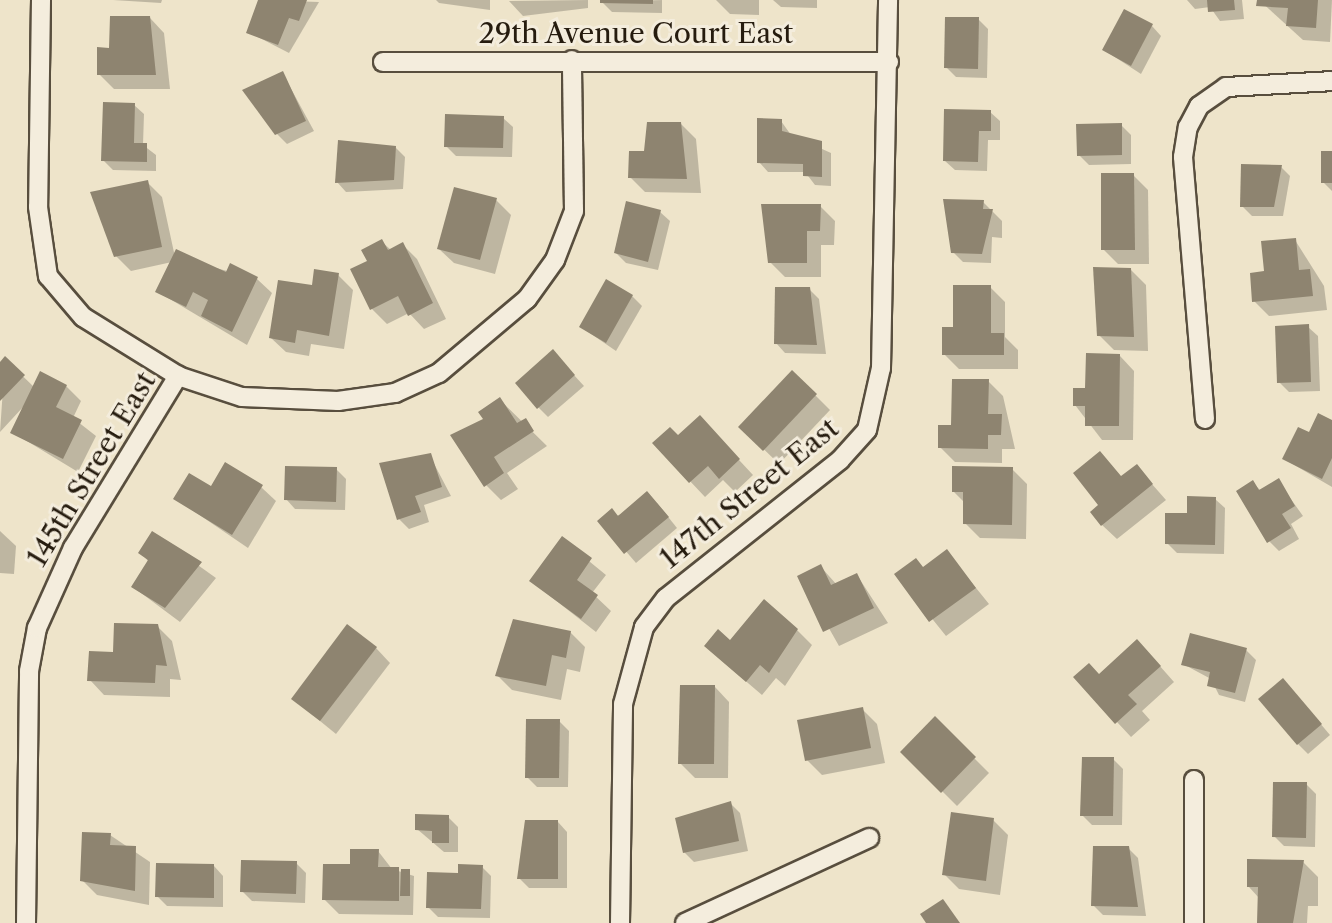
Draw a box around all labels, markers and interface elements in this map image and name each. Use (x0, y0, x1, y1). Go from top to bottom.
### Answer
street label: 29th Avenue Court East (478, 16, 794, 50)
street label: 145th Street East (20, 366, 162, 572)
street label: 147th Street East (653, 411, 845, 575)

